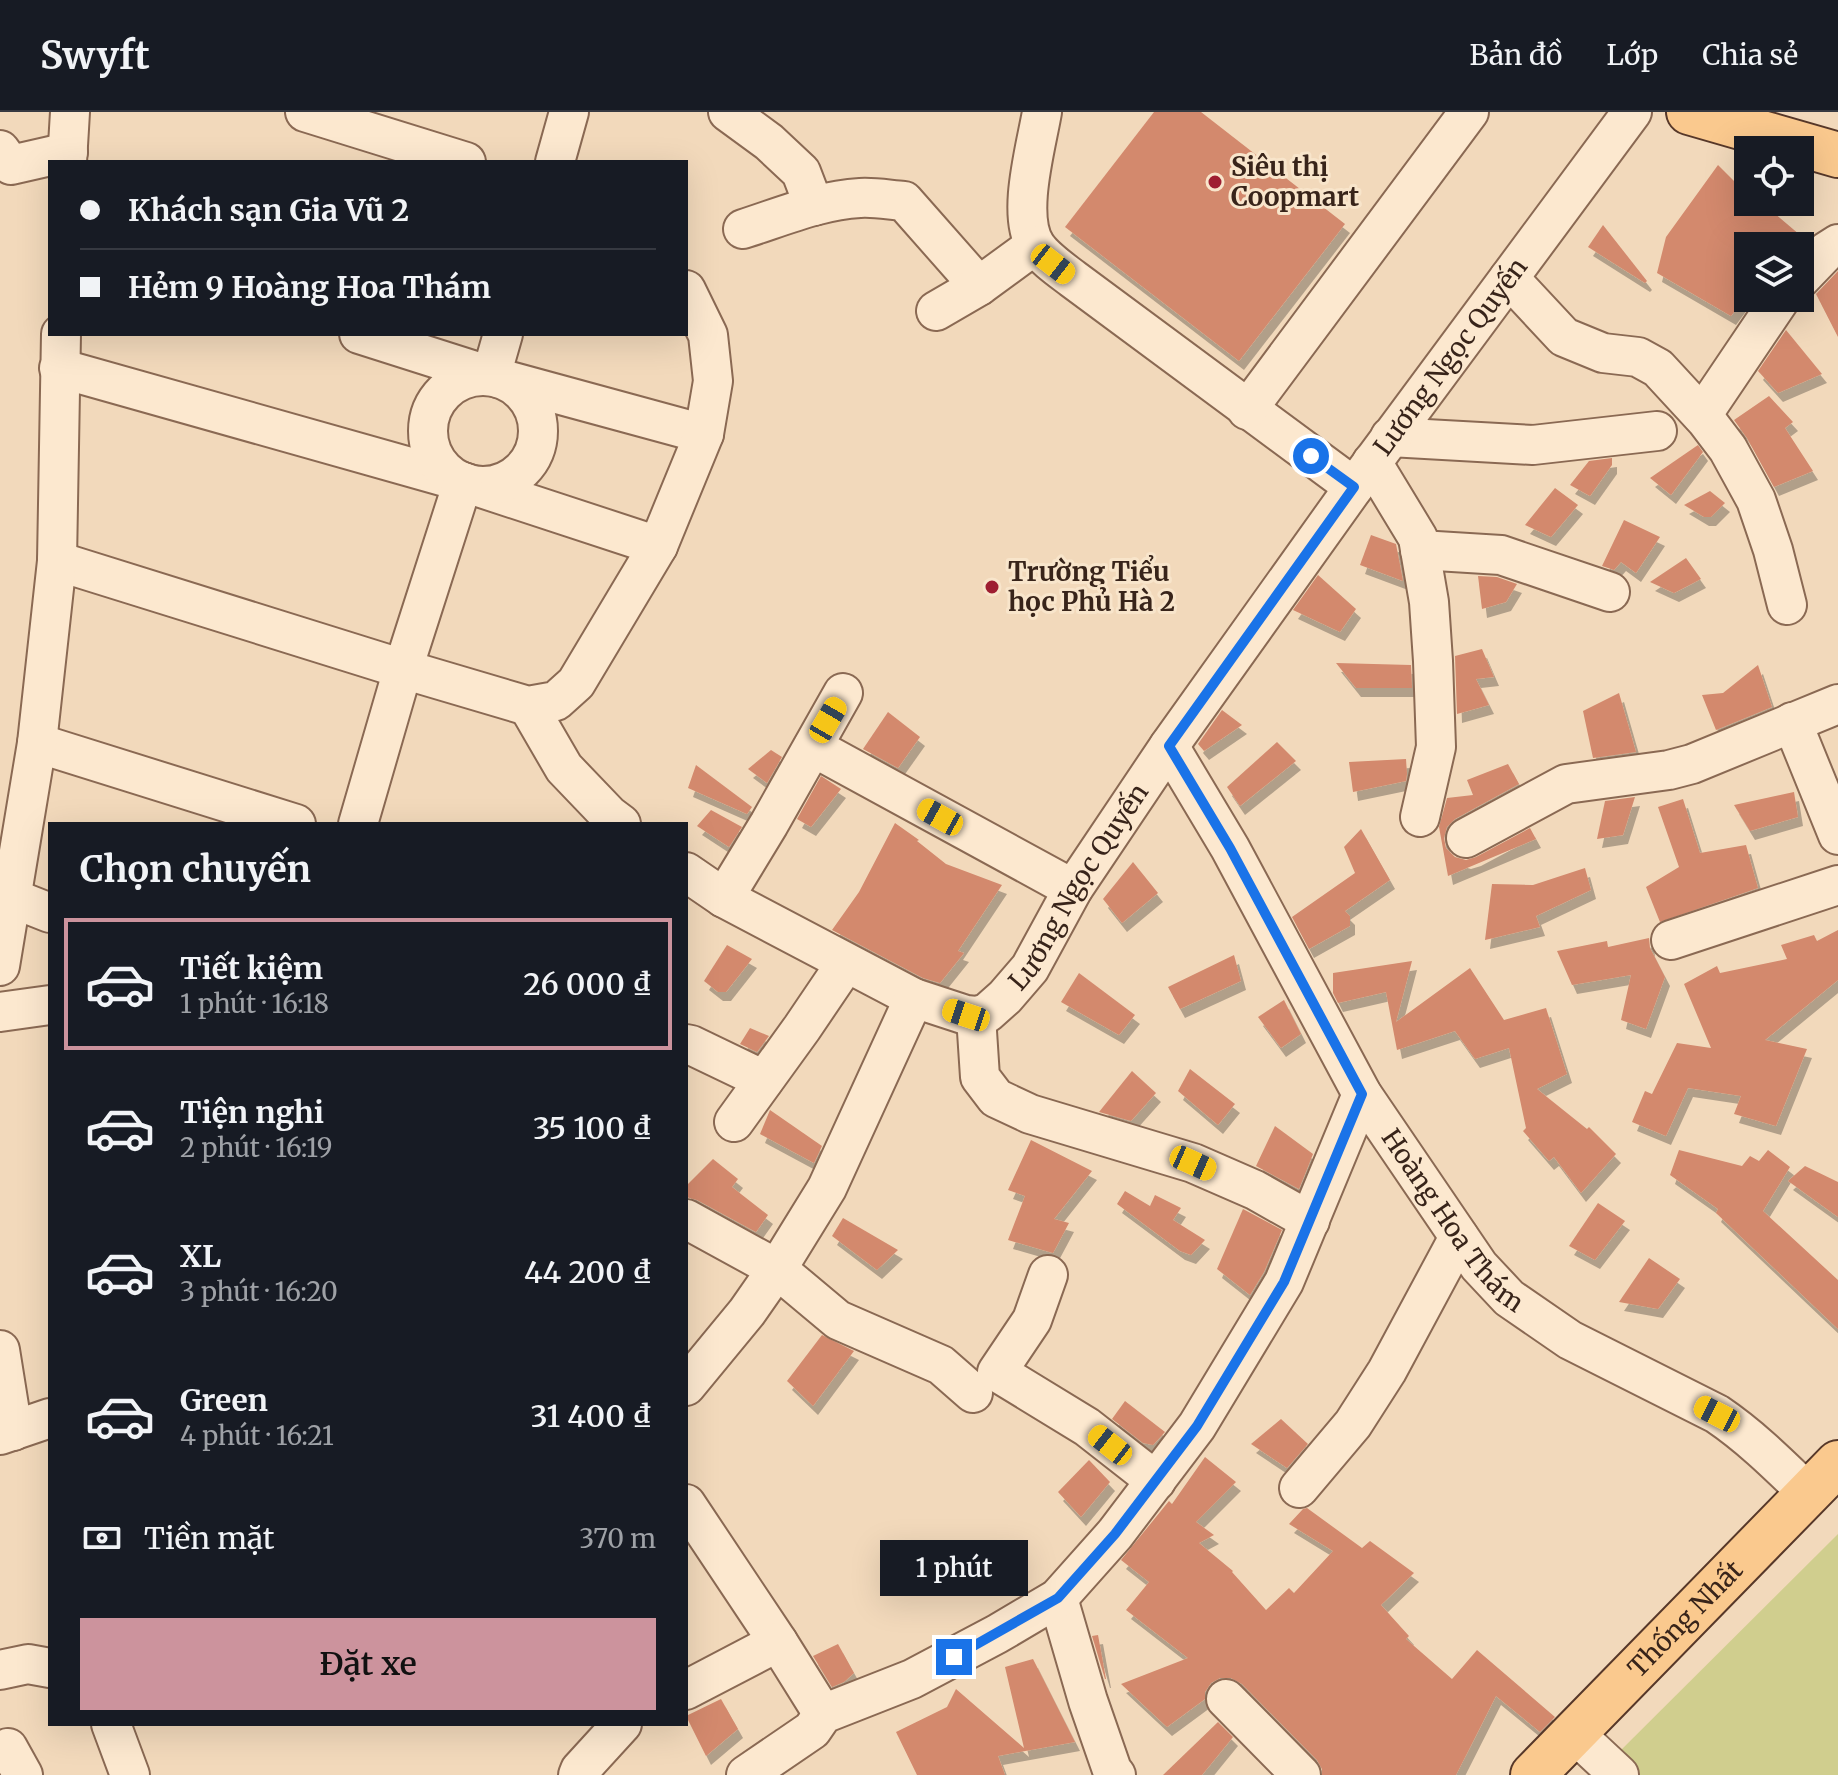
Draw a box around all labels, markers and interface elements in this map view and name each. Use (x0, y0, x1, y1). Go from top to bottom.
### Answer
text: Swyft (40, 32, 150, 79)
text: Bản đồ (1469, 37, 1562, 73)
text: Lớp (1606, 37, 1658, 73)
text: Chia sẻ (1702, 37, 1798, 73)
map controls (1734, 136, 1814, 312)
button: locate (1734, 136, 1814, 216)
place label: Siêu thị Coopmart (1231, 150, 1360, 213)
marker: Siêu thị Coopmart (1206, 173, 1224, 191)
text: Khách sạn Gia Vũ 2 (128, 191, 409, 229)
button: layers (1734, 232, 1814, 312)
car (1027, 240, 1079, 288)
street label: Lương Ngọc Quyến (1366, 251, 1534, 462)
text: Hẻm 9 Hoàng Hoa Thám (128, 268, 491, 306)
route start (1293, 438, 1329, 474)
place label: Trường Tiểu học Phủ Hà 2 (1008, 555, 1175, 618)
marker: Trường Tiểu học Phủ Hà 2 (983, 578, 1001, 596)
car (806, 693, 850, 747)
street label: Lương Ngọc Quyến (1001, 777, 1155, 997)
car (913, 795, 967, 839)
text: Chọn chuyến (80, 847, 311, 892)
icon: car (84, 948, 156, 1020)
text: Tiết kiệm (180, 949, 323, 987)
text: 26 000 ₫ (523, 965, 652, 1003)
text: 1 phút · 16:18 (180, 987, 329, 1020)
car (939, 996, 993, 1034)
icon: car (84, 1092, 156, 1164)
text: Tiện nghi (180, 1093, 324, 1131)
text: 35 100 ₫ (533, 1109, 652, 1147)
street label: Hoàng Hoa Thám (1375, 1122, 1530, 1319)
text: 2 phút · 16:19 (180, 1131, 332, 1164)
car (1166, 1142, 1220, 1184)
icon: car (84, 1236, 156, 1308)
text: XL (180, 1237, 221, 1275)
text: 44 200 ₫ (524, 1253, 652, 1291)
text: 3 phút · 16:20 (180, 1275, 338, 1308)
icon: car (84, 1380, 156, 1452)
text: Green (180, 1381, 268, 1419)
car (1690, 1392, 1744, 1436)
text: 31 400 ₫ (531, 1397, 652, 1435)
text: 4 phút · 16:21 (180, 1419, 334, 1452)
car (1084, 1421, 1136, 1469)
icon: cash (80, 1516, 124, 1560)
text: Tiền mặt (144, 1519, 275, 1557)
text: 370 m (579, 1522, 656, 1555)
callout: 1 phút (880, 1541, 1028, 1597)
text: 1 phút (916, 1551, 993, 1584)
street label: Thống Nhất (1621, 1553, 1749, 1684)
button: Đặt xe (80, 1618, 656, 1710)
route end (936, 1639, 972, 1675)

